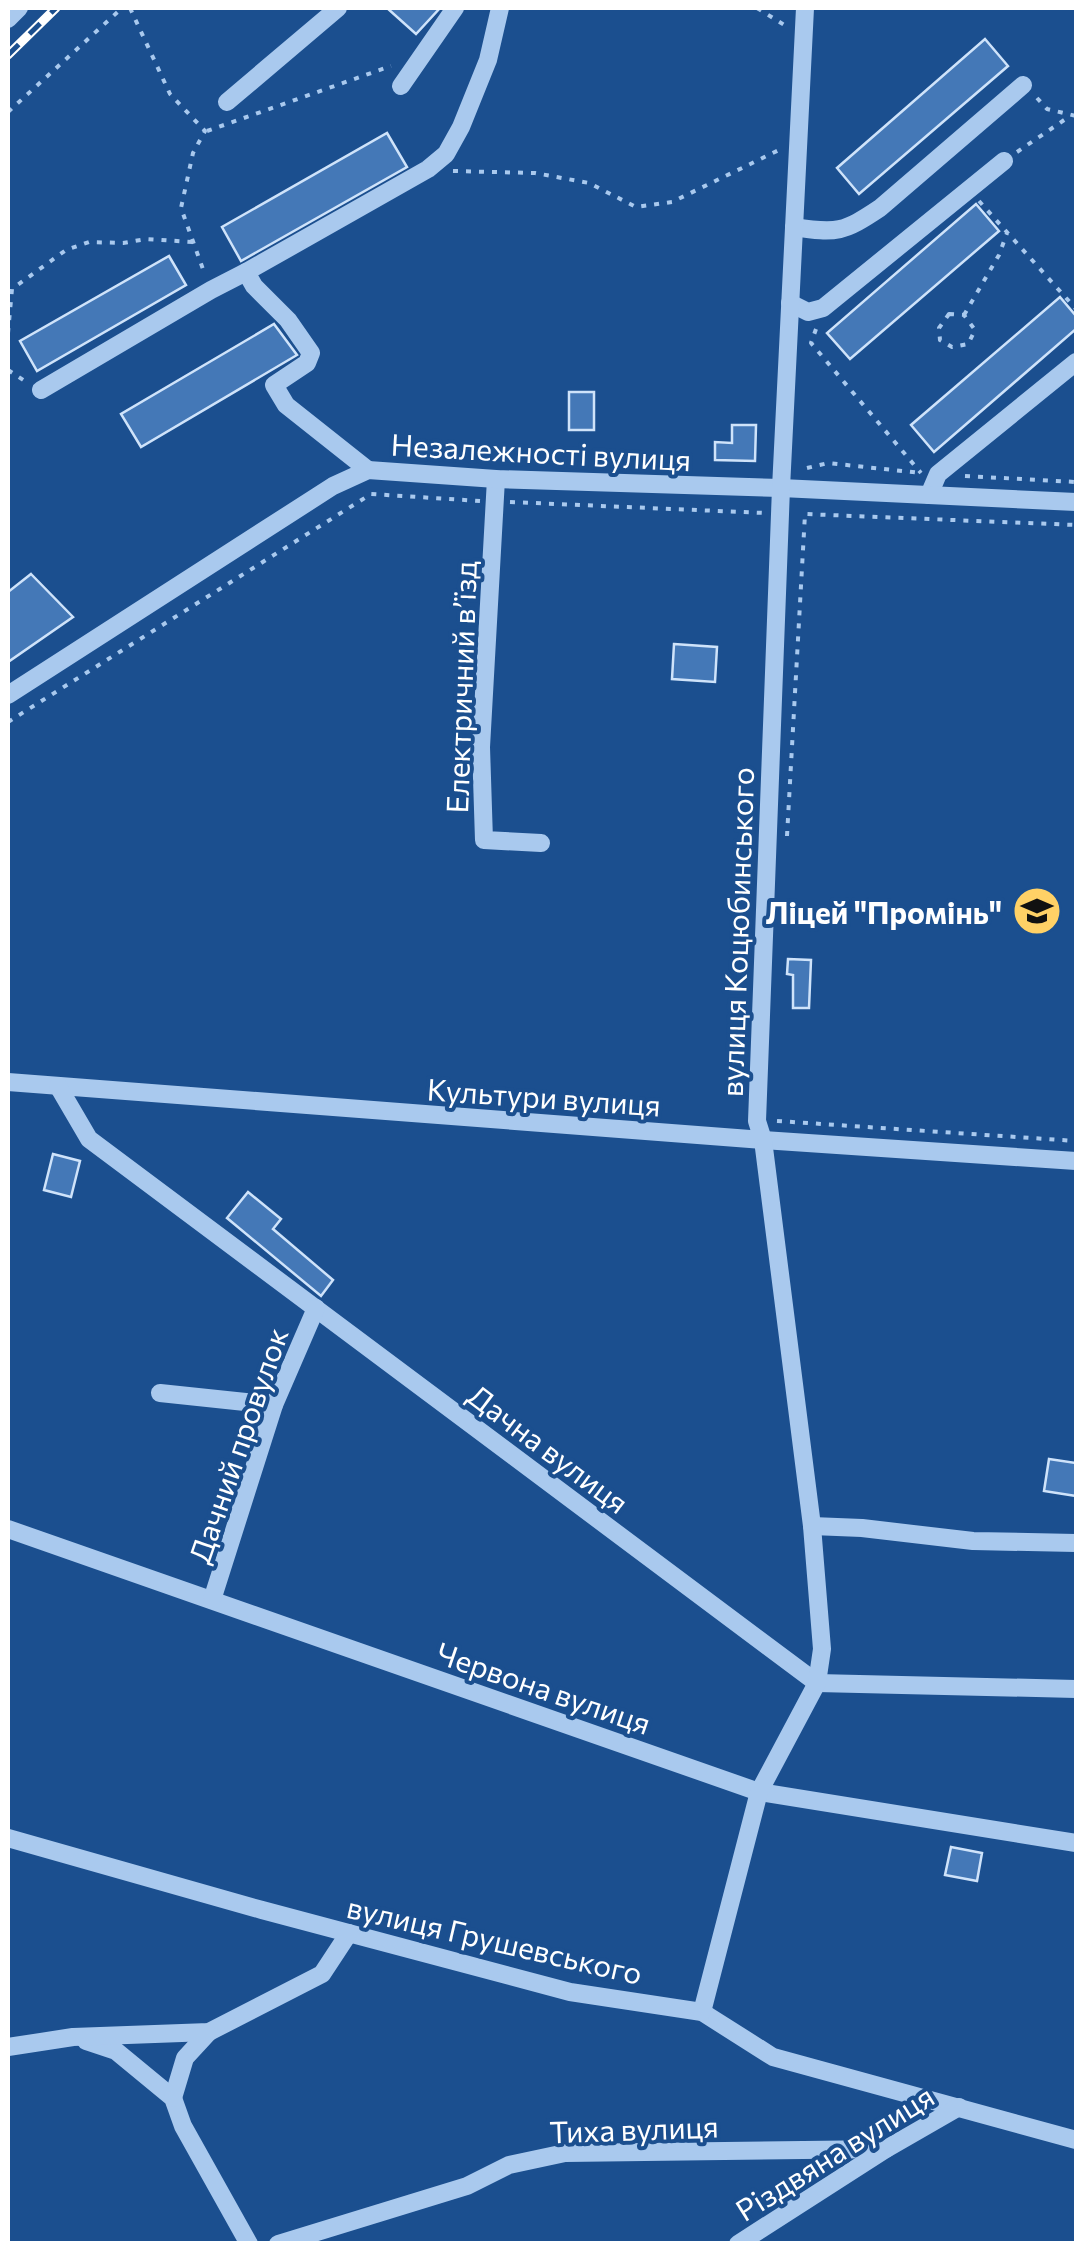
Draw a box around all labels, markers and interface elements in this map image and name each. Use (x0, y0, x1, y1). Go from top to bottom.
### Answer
street label: Незалежності вулиця (390, 425, 692, 477)
street label: Електричний в’їзд (437, 560, 483, 814)
street label: вулиця Коцюбинського (712, 767, 760, 1097)
school or university icon: Ліцей "Промінь" (1011, 885, 1063, 937)
place label: Ліцей "Промінь" (766, 893, 1002, 930)
street label: Культури вулиця (426, 1069, 662, 1123)
street label: Дачний провулок (179, 1322, 295, 1568)
street label: Дачна вулиця (461, 1376, 637, 1520)
street label: Червона вулиця (432, 1633, 656, 1741)
street label: вулиця Грушевського (344, 1887, 646, 1991)
street label: Різдвяна вулиця (728, 2076, 940, 2228)
street label: Тиха вулиця (549, 2107, 719, 2149)

